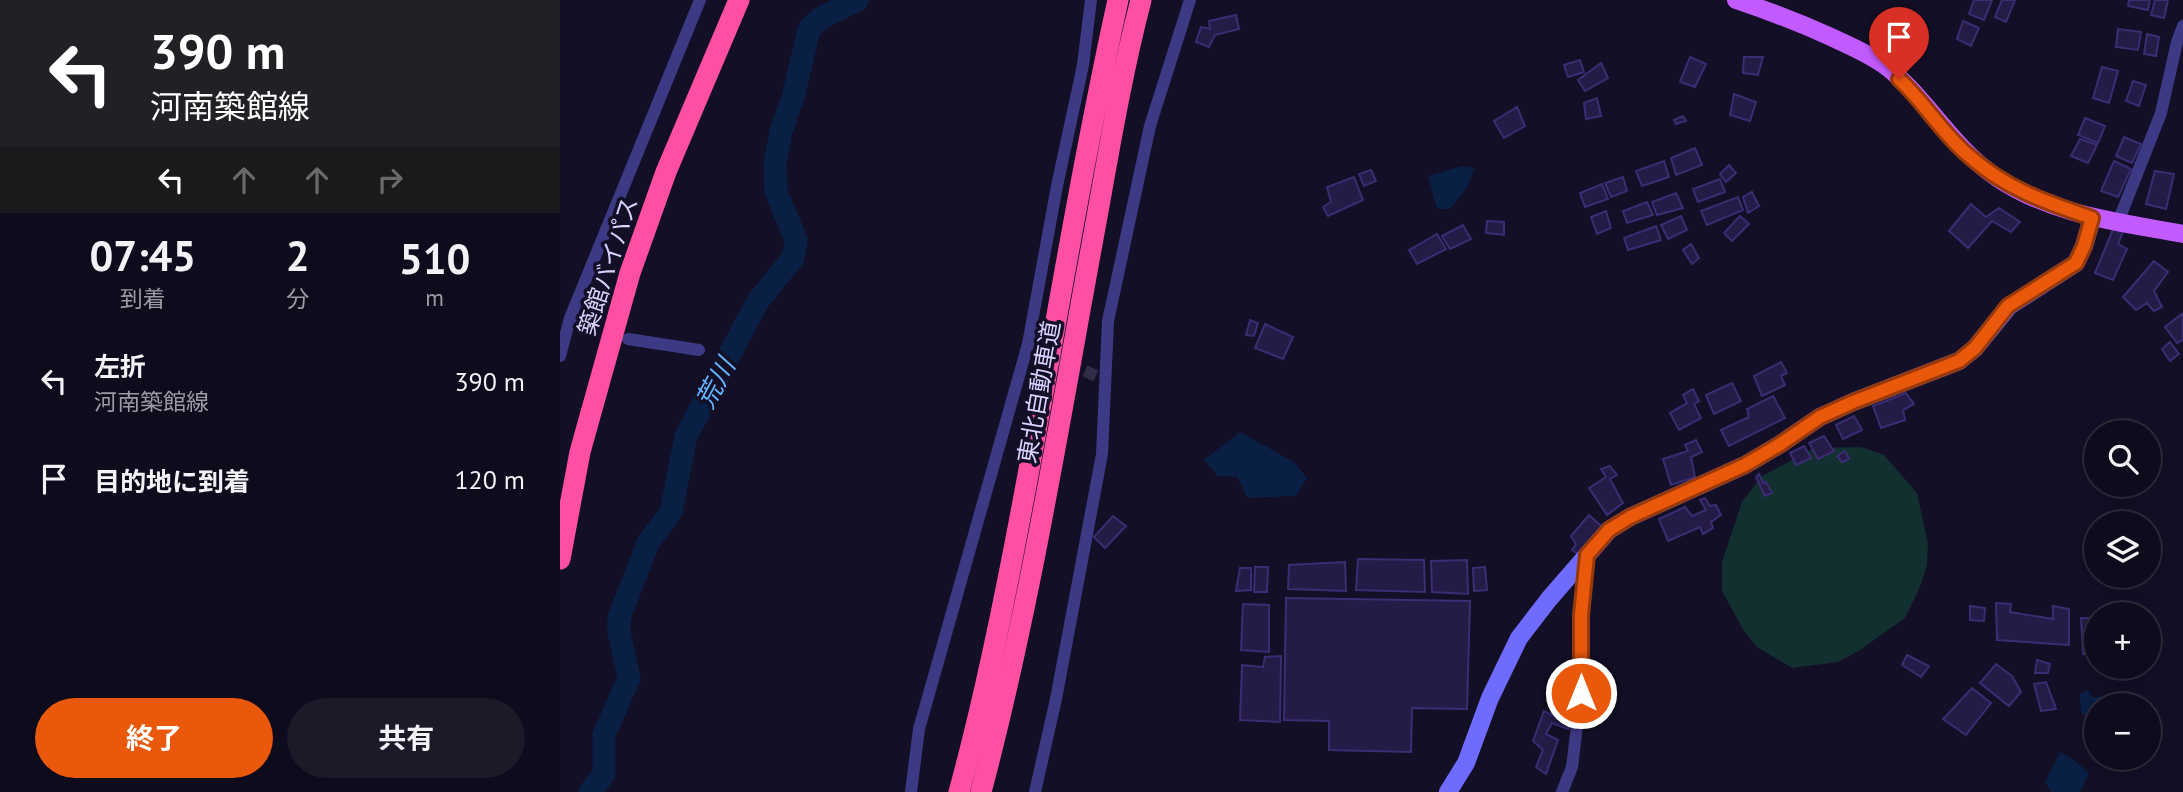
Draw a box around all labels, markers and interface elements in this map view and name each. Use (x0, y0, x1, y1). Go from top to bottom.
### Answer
pin (1869, 7, 1929, 79)
icon: arrive (1880, 18, 1918, 56)
text: 390 m (150, 19, 285, 83)
icon: left (35, 28, 126, 119)
text: 河南築館線 (150, 85, 310, 127)
icon: left (152, 161, 190, 199)
icon: ahead (225, 161, 263, 199)
icon: ahead (298, 161, 336, 199)
icon: right (371, 161, 409, 199)
street label: 築館バイパス (571, 193, 645, 339)
text: 07:45 (90, 228, 196, 283)
text: 2 (286, 228, 309, 283)
text: 510 (399, 231, 470, 286)
text: m (425, 283, 444, 312)
text: 到着 (120, 284, 166, 313)
text: 分 (286, 284, 309, 313)
street label: 東北自動車道 (1011, 318, 1067, 466)
text: 左折 (94, 350, 146, 383)
water label: 荒川 (688, 350, 743, 414)
icon: left (35, 362, 73, 400)
text: 390 m (454, 365, 525, 398)
text: 河南築館線 (94, 387, 209, 416)
map controls (2084, 420, 2161, 770)
button: search (2084, 420, 2161, 497)
icon: arrive (35, 460, 73, 498)
text: 120 m (454, 463, 525, 496)
text: 目的地に到着 (94, 465, 250, 498)
button: layers (2084, 511, 2161, 588)
button: + (2084, 602, 2161, 679)
position arrow (1544, 656, 1618, 730)
button: − (2084, 693, 2161, 770)
button: 終了 (35, 698, 273, 778)
button: 共有 (287, 698, 525, 778)

